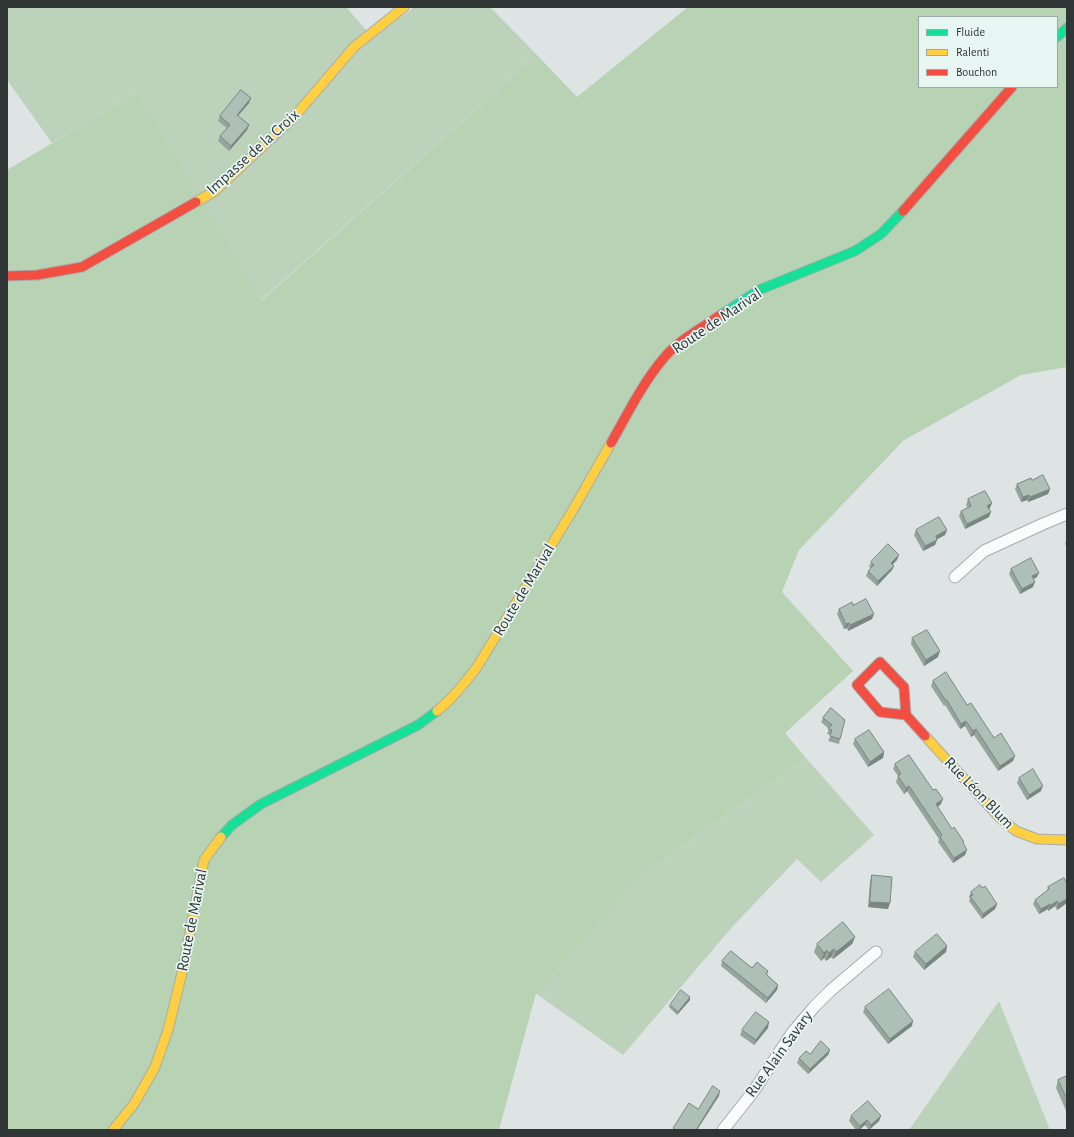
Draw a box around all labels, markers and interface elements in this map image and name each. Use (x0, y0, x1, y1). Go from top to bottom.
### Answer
legend (918, 16, 1058, 88)
text: Fluide (956, 26, 985, 38)
text: Ralenti (956, 46, 989, 58)
text: Bouchon (956, 66, 997, 78)
street label: Impasse de la Croix (203, 105, 303, 199)
street label: Route de Marival (668, 284, 766, 358)
street label: Route de Marival (489, 540, 559, 640)
street label: Rue Léon Blum (940, 753, 1018, 833)
street label: Route de Marival (173, 867, 211, 973)
street label: Rue Alain Savary (741, 1007, 817, 1101)

